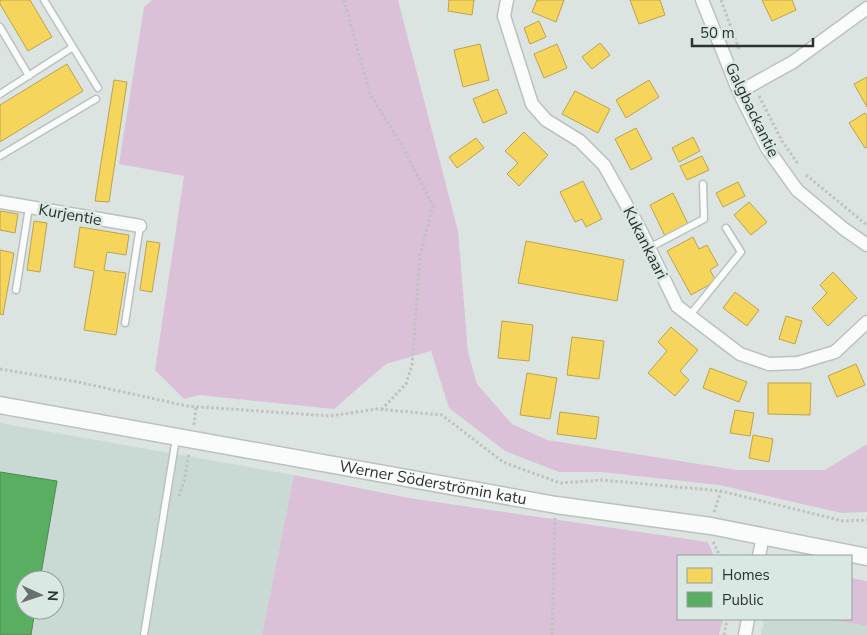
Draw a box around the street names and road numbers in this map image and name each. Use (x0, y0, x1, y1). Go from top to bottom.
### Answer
street label: Galgbackantie (720, 59, 784, 161)
street label: Kurjentie (37, 199, 103, 231)
street label: Kukankaari (617, 203, 673, 283)
street label: Werner Söderströmin katu (338, 455, 529, 511)

